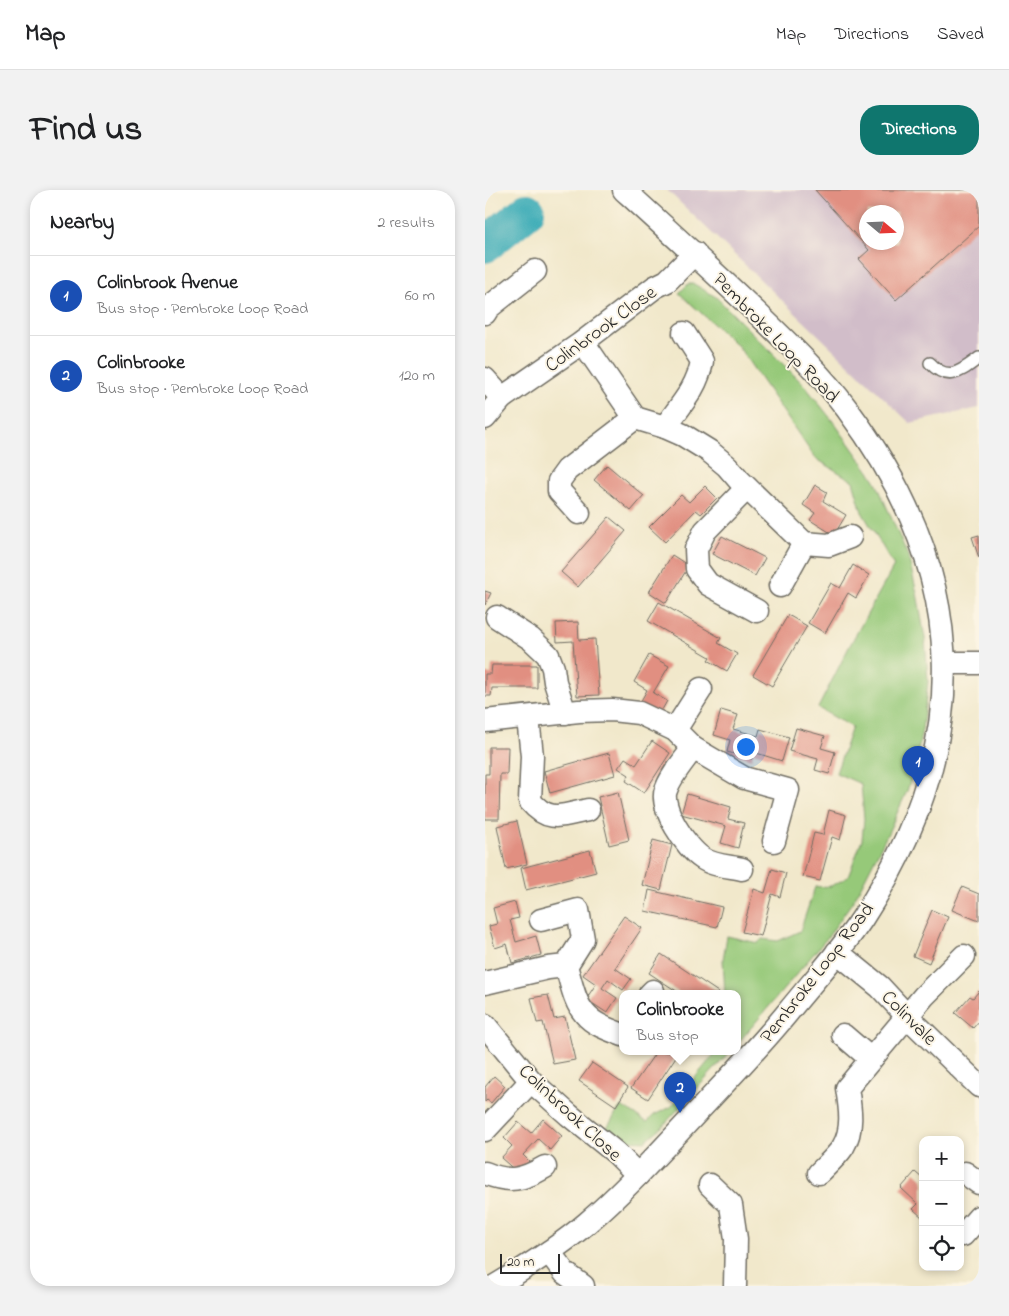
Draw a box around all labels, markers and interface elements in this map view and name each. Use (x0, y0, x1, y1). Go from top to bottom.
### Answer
text: Map (25, 17, 66, 52)
text: Map (776, 22, 806, 48)
text: Directions (834, 22, 909, 48)
text: Saved (937, 22, 984, 48)
text: Find us (30, 105, 142, 156)
button: Directions (860, 105, 979, 155)
north arrow (859, 205, 904, 250)
text: Nearby (50, 208, 114, 238)
text: 2 results (377, 211, 435, 235)
street label: Pembroke Loop Road (705, 267, 845, 411)
text: Colinbrook Avenue (97, 270, 238, 297)
street label: Colinbrook Close (539, 279, 663, 381)
text: 1 (63, 284, 69, 308)
text: 60 m (405, 284, 435, 308)
text: Bus stop · Pembroke Loop Road (97, 297, 308, 321)
text: Colinbrooke (97, 350, 185, 377)
text: 2 (62, 364, 70, 388)
text: 120 m (399, 364, 435, 388)
text: Bus stop · Pembroke Loop Road (97, 377, 308, 401)
your location (733, 734, 759, 760)
pin: 1 (902, 746, 934, 787)
street label: Pembroke Loop Road (754, 897, 882, 1050)
street label: Colinvale (874, 984, 943, 1053)
popup (619, 990, 741, 1055)
text: Colinbrooke (636, 997, 724, 1024)
text: Bus stop (636, 1024, 699, 1048)
street label: Colinbrook Close (511, 1058, 628, 1170)
pin: 2 (664, 1072, 696, 1113)
map controls (919, 1136, 964, 1271)
button: + (919, 1136, 964, 1181)
button: − (919, 1181, 964, 1226)
button: locate (919, 1226, 964, 1271)
scale bar (500, 1251, 560, 1274)
text: 20 m (507, 1252, 534, 1273)

